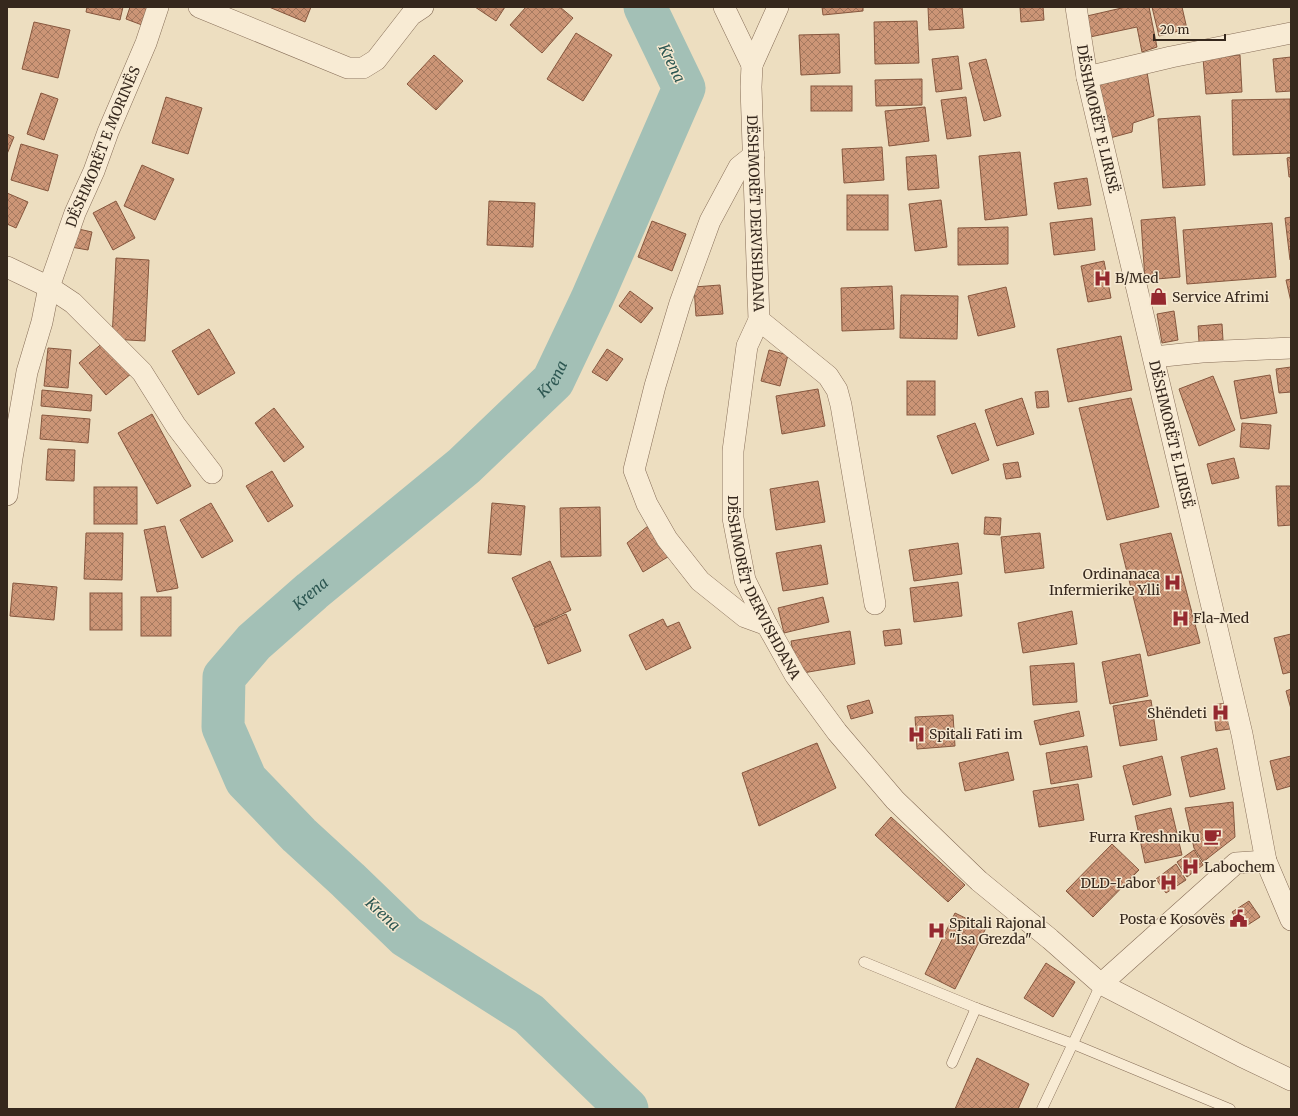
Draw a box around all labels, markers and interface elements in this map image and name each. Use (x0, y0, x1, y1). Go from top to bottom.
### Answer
scale bar (1154, 16, 1225, 42)
text: 20 m (1160, 22, 1189, 37)
water label: Krena (654, 40, 689, 85)
street label: DËSHMORËT E LIRISË (1073, 43, 1123, 195)
street label: DËSHMORËT E MORINËS (62, 63, 144, 229)
street label: DËSHMORËT DERVISHDANA (743, 115, 768, 312)
hospital icon: B/Med (1092, 268, 1112, 288)
place label: B/Med (1115, 269, 1159, 287)
shop icon: Service Afrimi (1149, 287, 1169, 307)
place label: Service Afrimi (1172, 288, 1270, 306)
water label: Krena (532, 357, 571, 402)
street label: DËSHMORËT E LIRISË (1145, 359, 1197, 510)
street label: DËSHMORËT DERVISHDANA (723, 495, 805, 683)
place label: Ordinanaca Infermierike Ylli (1049, 565, 1160, 599)
hospital icon: Ordinanaca Infermierike Ylli (1163, 572, 1183, 592)
water label: Krena (288, 573, 332, 614)
hospital icon: Fla-Med (1170, 608, 1190, 628)
place label: Fla-Med (1193, 609, 1250, 627)
hospital icon: Shëndeti (1210, 703, 1230, 723)
place label: Shëndeti (1147, 704, 1207, 722)
hospital icon: Spitali Fati im (906, 724, 926, 744)
place label: Spitali Fati im (929, 725, 1023, 743)
cafe icon: Furra Kreshniku (1203, 827, 1223, 847)
place label: Furra Kreshniku (1089, 828, 1200, 846)
hospital icon: Labochem (1181, 857, 1201, 877)
place label: Labochem (1204, 858, 1275, 876)
hospital icon: DLD-Labor (1159, 873, 1179, 893)
place label: DLD-Labor (1080, 874, 1156, 892)
water label: Krena (361, 893, 404, 935)
public building icon: Posta e Kosovës (1228, 909, 1248, 929)
place label: Posta e Kosovës (1119, 910, 1225, 928)
place label: Spitali Rajonal "Isa Grezda" (949, 914, 1047, 948)
hospital icon: Spitali Rajonal "Isa Grezda" (926, 921, 946, 941)

